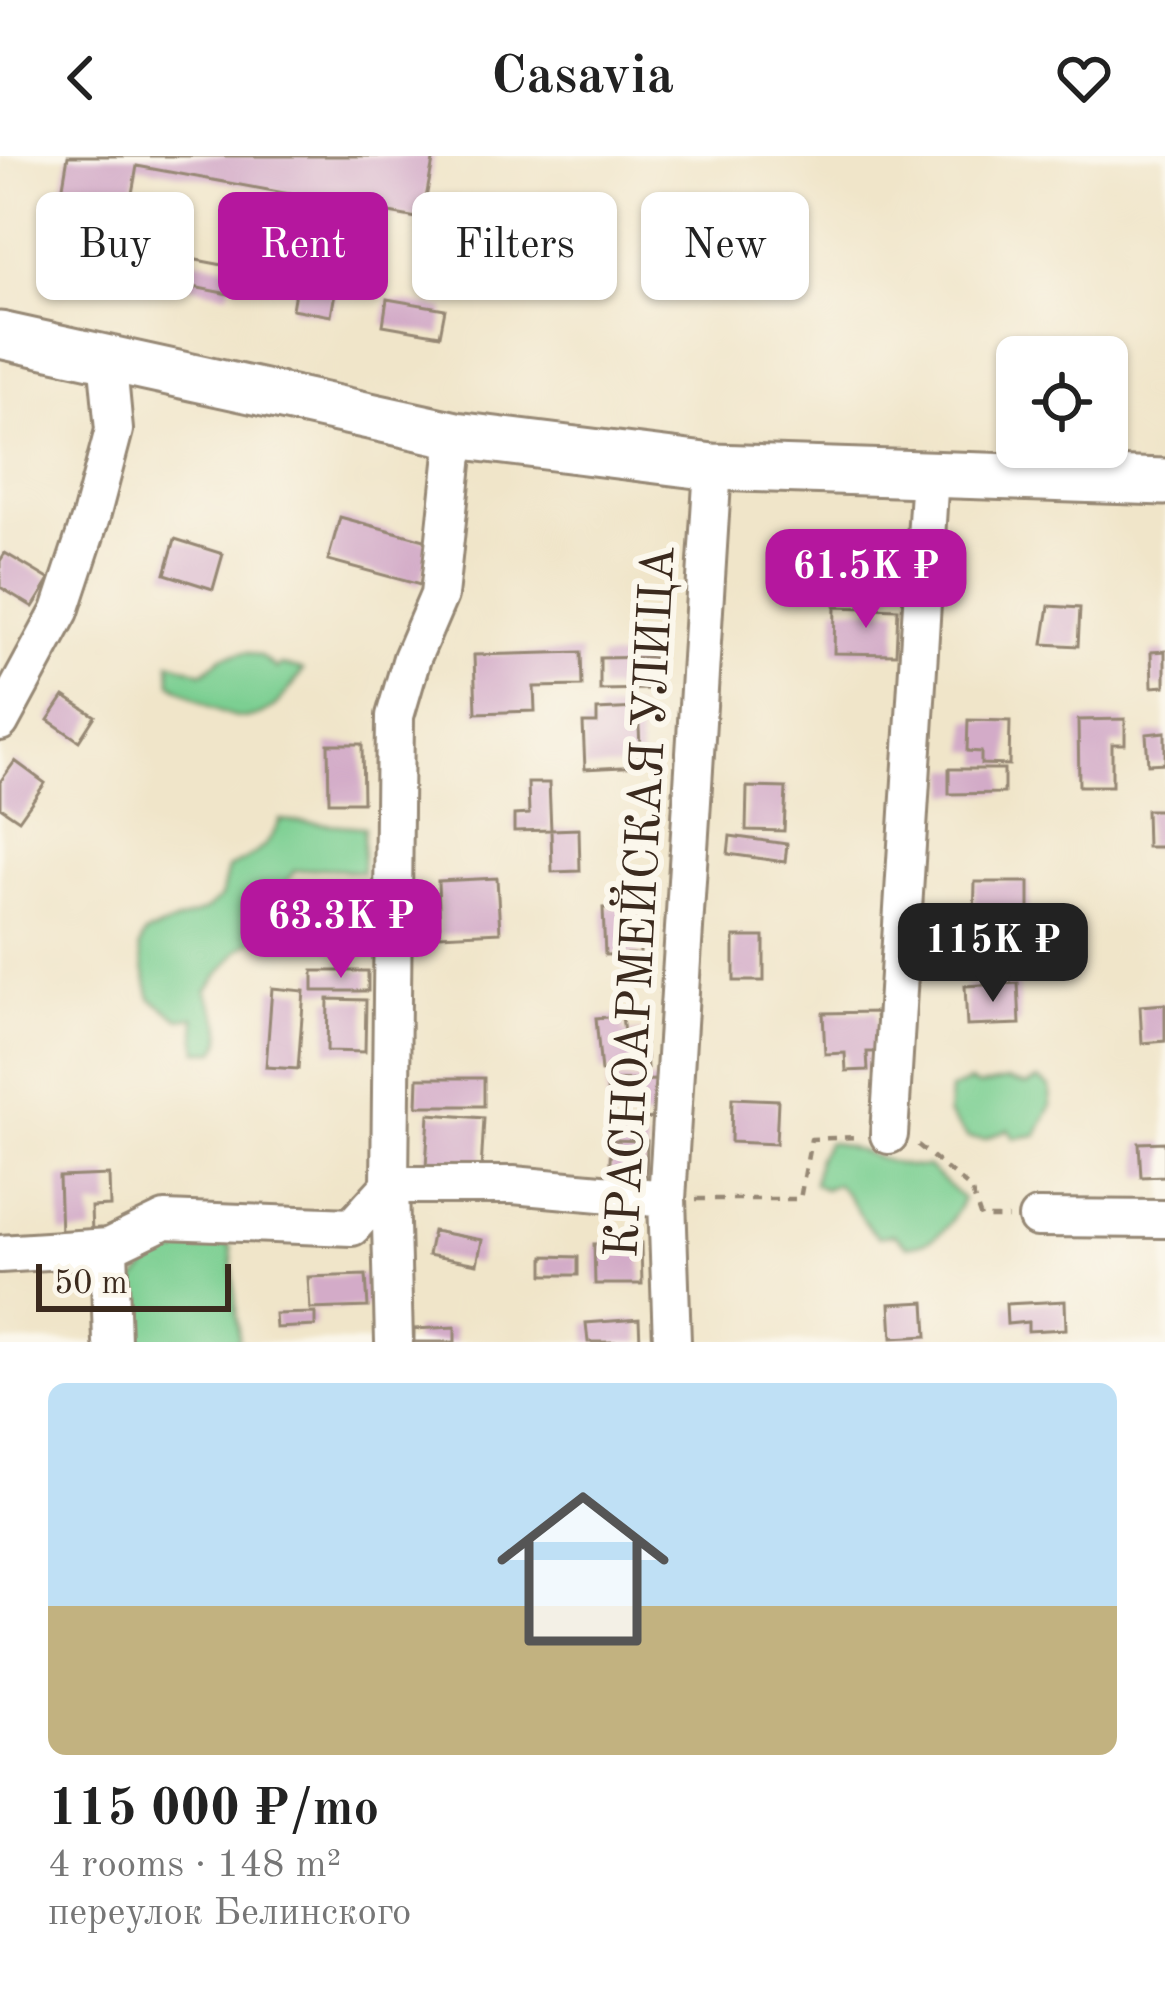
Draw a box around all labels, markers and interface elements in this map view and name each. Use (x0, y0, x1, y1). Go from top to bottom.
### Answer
icon: back (48, 45, 114, 111)
icon: heart (1051, 45, 1117, 111)
text: Casavia (491, 51, 674, 105)
chip: Buy (36, 192, 194, 300)
chip: Rent (218, 192, 388, 300)
chip: Filters (412, 192, 617, 300)
chip: New (641, 192, 809, 300)
map controls (996, 336, 1128, 468)
button: locate (996, 336, 1128, 468)
pin: 61.5K ₽ (755, 529, 977, 631)
street label: КРАСНОАРМЕЙСКАЯ УЛИЦА (589, 544, 685, 1259)
text: 61.5K ₽ (792, 548, 940, 587)
pin: 63.3K ₽ (230, 879, 452, 981)
text: 63.3K ₽ (267, 898, 415, 937)
pin: 115K ₽ (895, 903, 1091, 1005)
text: 115K ₽ (925, 922, 1061, 961)
scale bar (36, 1258, 231, 1311)
text: 50 m (54, 1268, 128, 1301)
icon: home (475, 1461, 691, 1677)
text: 115 000 ₽/mo (48, 1785, 379, 1836)
text: 4 rooms · 148 m² (48, 1846, 341, 1885)
text: переулок Белинского (48, 1894, 411, 1933)

